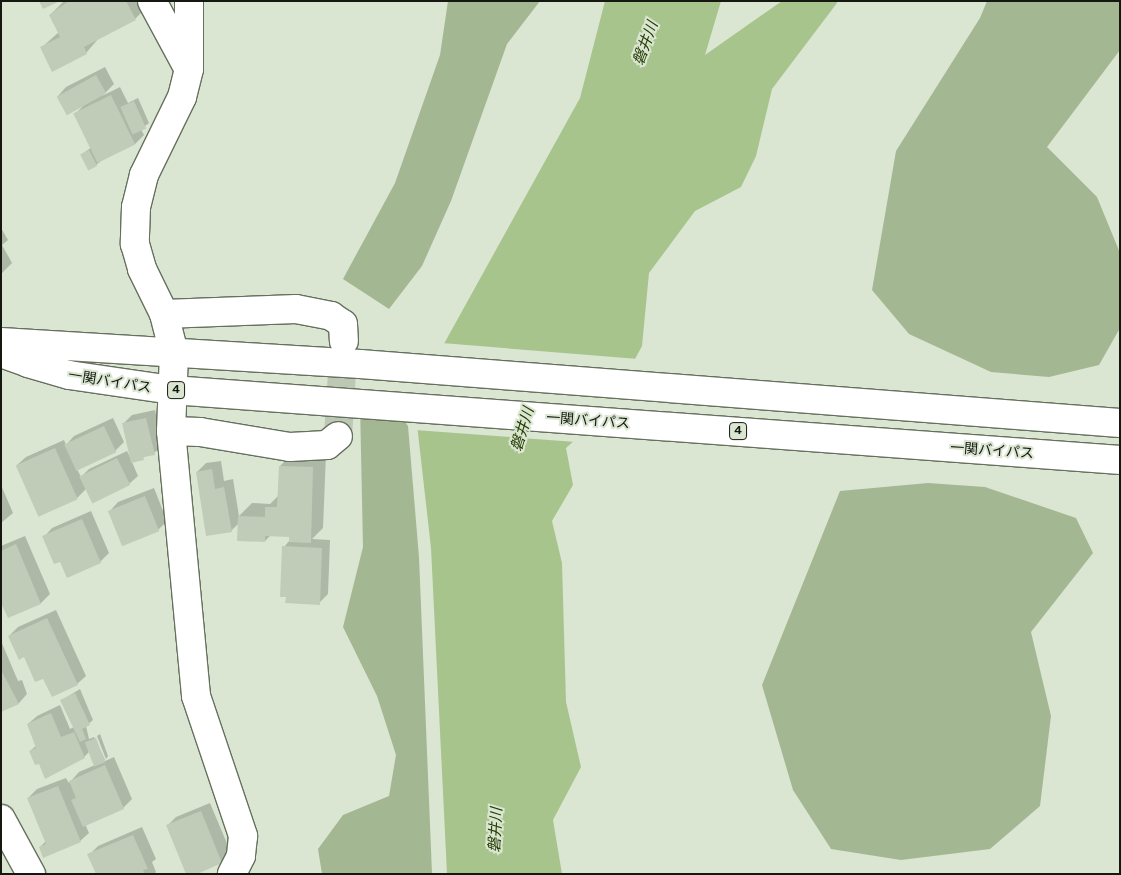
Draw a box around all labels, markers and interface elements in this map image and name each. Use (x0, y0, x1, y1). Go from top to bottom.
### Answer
water label: 磐井川 (629, 19, 661, 67)
street label: 一関バイパス (67, 366, 153, 396)
road number: 4 (166, 380, 186, 400)
water label: 磐井川 (507, 405, 537, 453)
street label: 一関バイパス (546, 409, 630, 431)
road number: 4 (728, 422, 748, 441)
street label: 一関バイパス (950, 439, 1034, 461)
water label: 磐井川 (485, 807, 505, 853)

